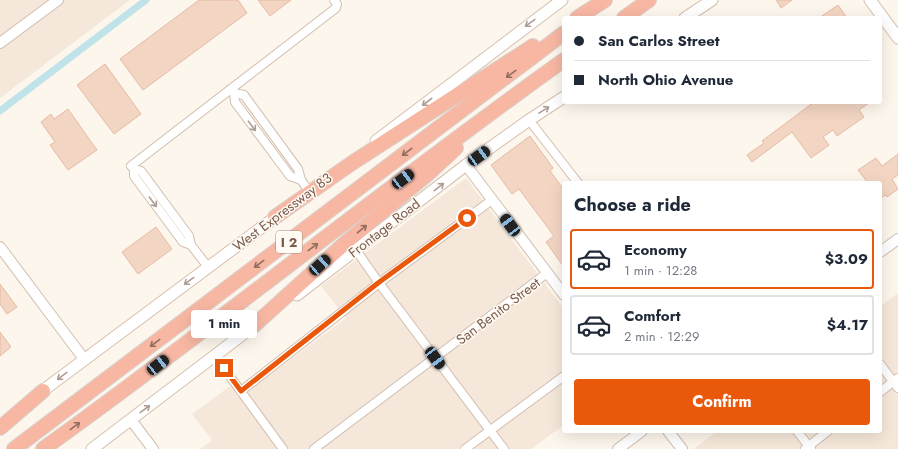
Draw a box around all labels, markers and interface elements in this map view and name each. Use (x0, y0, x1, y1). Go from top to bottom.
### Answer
one-way arrow (525, 19, 536, 27)
text: San Carlos Street (598, 30, 720, 52)
one-way arrow (505, 69, 516, 78)
text: North Ohio Avenue (598, 69, 733, 91)
one-way arrow (422, 97, 433, 106)
one-way arrow (538, 106, 550, 114)
one-way arrow (248, 120, 257, 131)
car (466, 144, 492, 168)
one-way arrow (402, 148, 413, 157)
car (390, 167, 416, 191)
street label: West Expressway 83 (228, 168, 336, 256)
one-way arrow (433, 182, 444, 191)
text: Choose a ride (574, 192, 691, 218)
street label: Frontage Road (344, 194, 424, 262)
one-way arrow (148, 196, 157, 207)
route start (458, 209, 476, 227)
car (498, 212, 522, 238)
one-way arrow (356, 224, 367, 233)
road number: I 2 (276, 231, 302, 253)
text: Economy (624, 239, 687, 261)
icon: car (576, 241, 612, 277)
one-way arrow (307, 242, 318, 251)
text: $3.09 (825, 248, 868, 270)
car (307, 253, 333, 277)
one-way arrow (253, 260, 264, 269)
text: 1 min · 12:28 (624, 261, 697, 280)
street label: San Benito Street (452, 272, 545, 349)
one-way arrow (184, 277, 195, 285)
text: Comfort (624, 305, 681, 327)
icon: car (576, 307, 612, 343)
callout: 1 min (191, 310, 257, 338)
text: 1 min (208, 314, 240, 333)
text: $4.17 (827, 314, 868, 336)
text: 2 min · 12:29 (624, 327, 699, 346)
one-way arrow (150, 338, 161, 347)
car (423, 345, 447, 371)
car (145, 353, 171, 377)
route end (215, 359, 233, 377)
one-way arrow (57, 371, 68, 380)
button: Confirm (574, 379, 870, 425)
one-way arrow (140, 405, 151, 413)
one-way arrow (69, 422, 80, 430)

